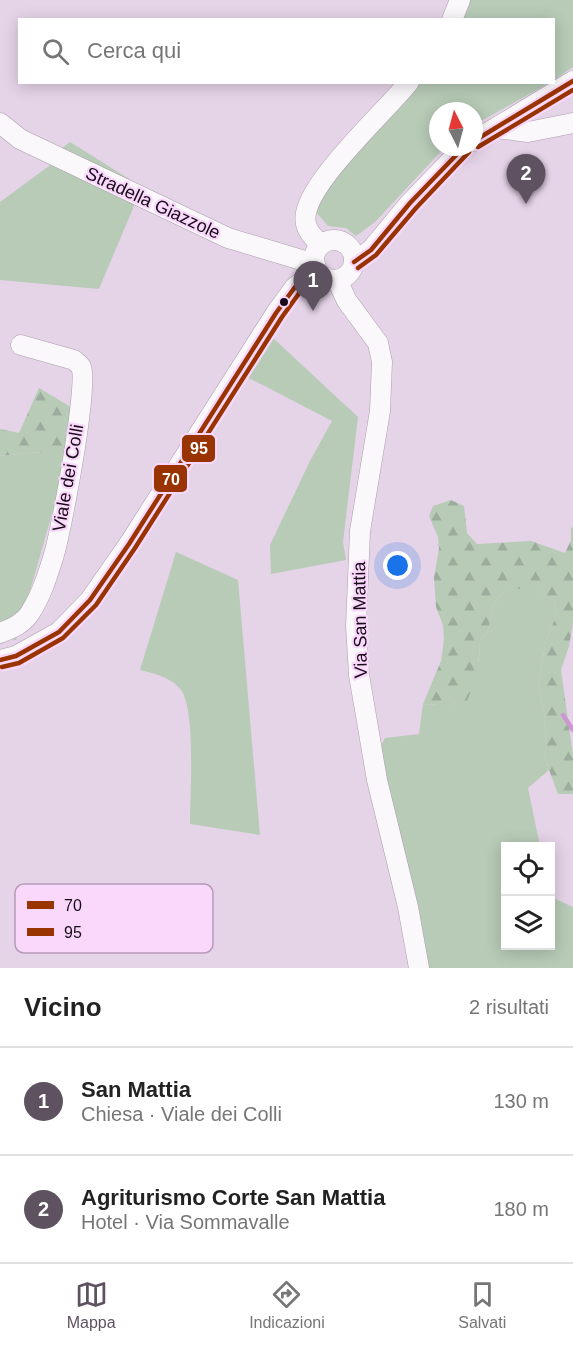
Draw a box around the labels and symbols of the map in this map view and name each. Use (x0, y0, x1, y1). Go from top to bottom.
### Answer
north arrow (429, 102, 483, 156)
pin: 2 (506, 154, 546, 204)
street label: Stradella Giazzole (83, 163, 223, 243)
pin: 1 (294, 262, 332, 311)
unlabelled marker (278, 296, 290, 308)
street label: Viale dei Colli (49, 423, 87, 533)
line badge: 95 (181, 434, 216, 463)
text: 95 (190, 440, 208, 457)
line badge: 70 (153, 464, 188, 493)
text: 70 (162, 471, 180, 488)
your location (383, 551, 412, 580)
street label: Via San Mattia (349, 560, 371, 679)
legend (15, 884, 213, 953)
text: 70 (64, 897, 82, 914)
text: 95 (64, 924, 82, 941)

